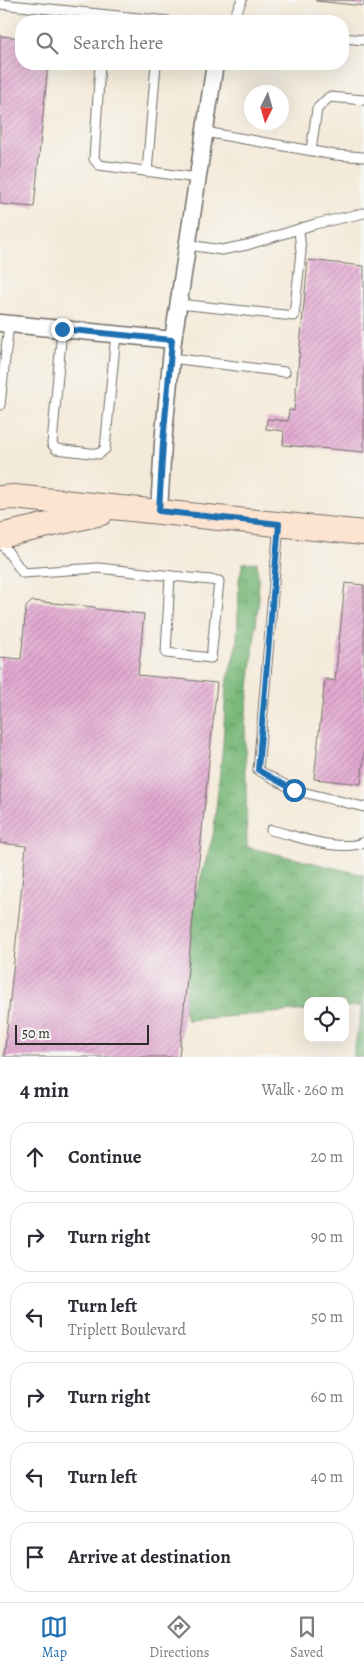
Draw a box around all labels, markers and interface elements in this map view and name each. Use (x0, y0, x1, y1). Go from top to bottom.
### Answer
search box (15, 15, 349, 70)
icon: search (33, 29, 61, 57)
text: Search here (73, 30, 163, 56)
north arrow (244, 85, 289, 130)
route end (51, 318, 74, 341)
route start (283, 779, 306, 802)
map controls (304, 997, 349, 1042)
button: locate (304, 997, 349, 1042)
scale bar (15, 1022, 149, 1045)
text: 50 m (22, 1024, 50, 1043)
text: 4 min (20, 1076, 69, 1104)
text: Walk · 260 m (262, 1079, 344, 1101)
icon: ahead (21, 1143, 49, 1171)
text: Continue (68, 1144, 142, 1170)
text: 20 m (310, 1146, 343, 1168)
icon: right (21, 1223, 49, 1251)
text: Turn right (68, 1224, 150, 1250)
text: 90 m (311, 1226, 343, 1248)
text: Turn left (68, 1293, 137, 1319)
icon: left (21, 1303, 49, 1331)
text: 50 m (311, 1306, 343, 1328)
text: Triplett Boulevard (68, 1319, 186, 1341)
icon: right (21, 1383, 49, 1411)
text: Turn right (68, 1384, 150, 1410)
text: 60 m (311, 1386, 343, 1408)
icon: left (21, 1463, 49, 1491)
text: Turn left (68, 1464, 137, 1490)
text: 40 m (311, 1466, 343, 1488)
icon: arrive (21, 1543, 49, 1571)
text: Arrive at destination (68, 1544, 231, 1570)
tab: Map (40, 1613, 68, 1662)
tab: Directions (149, 1613, 209, 1662)
tab: Saved (290, 1613, 324, 1662)

